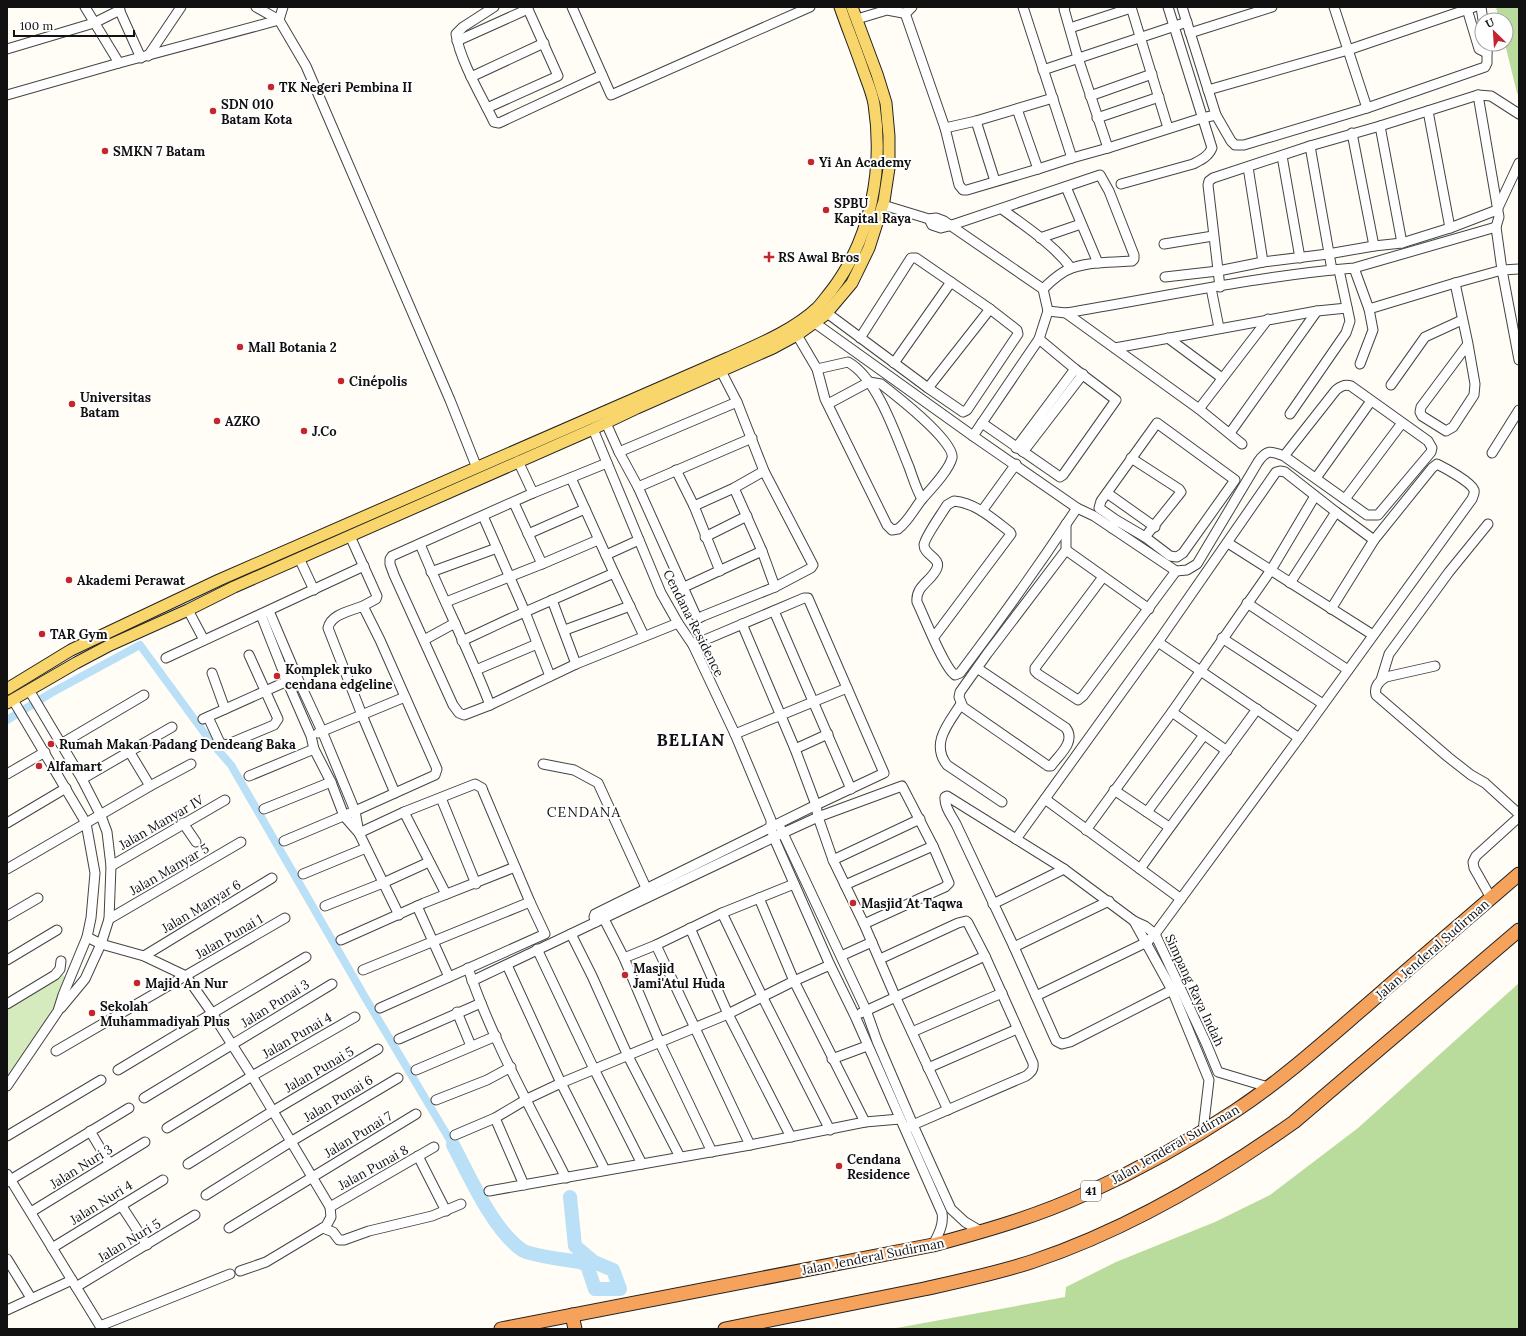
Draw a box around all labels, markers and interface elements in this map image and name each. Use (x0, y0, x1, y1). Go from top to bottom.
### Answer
scale bar (14, 12, 134, 38)
north arrow (1474, 12, 1514, 52)
text: U (1483, 15, 1497, 31)
text: 100 m (20, 18, 53, 33)
place label: TK Negeri Pembina II (279, 79, 412, 96)
marker: TK Negeri Pembina II (266, 82, 276, 92)
place label: SDN 010 Batam Kota (221, 96, 293, 128)
marker: SDN 010 Batam Kota (208, 106, 218, 116)
place label: SMKN 7 Batam (113, 143, 205, 160)
marker: SMKN 7 Batam (100, 146, 110, 156)
place label: Yi An Academy (819, 154, 912, 171)
marker: Yi An Academy (806, 157, 816, 167)
place label: SPBU Kapital Raya (834, 195, 911, 227)
marker: SPBU Kapital Raya (821, 205, 831, 215)
place label: RS Awal Bros (778, 249, 859, 266)
marker: RS Awal Bros (763, 251, 775, 263)
place label: Mall Botania 2 (248, 339, 337, 356)
marker: Mall Botania 2 (235, 342, 245, 352)
place label: Cinépolis (349, 373, 407, 390)
marker: Cinépolis (336, 376, 346, 386)
place label: Universitas Batam (80, 389, 151, 421)
marker: Universitas Batam (67, 399, 77, 409)
place label: AZKO (225, 413, 260, 430)
marker: AZKO (212, 416, 222, 426)
place label: J.Co (312, 423, 337, 440)
marker: J.Co (299, 426, 309, 436)
street label: Cendana Residence (659, 567, 728, 680)
place label: Akademi Perawat (77, 572, 186, 589)
marker: Akademi Perawat (64, 575, 74, 585)
place label: TAR Gym (50, 626, 108, 643)
marker: TAR Gym (37, 629, 47, 639)
place label: Komplek ruko cendana edgeline (285, 661, 393, 693)
marker: Komplek ruko cendana edgeline (272, 671, 282, 681)
district label: BELIAN (656, 729, 726, 751)
place label: Rumah Makan Padang Dendeang Baka (59, 736, 296, 753)
marker: Rumah Makan Padang Dendeang Baka (46, 739, 56, 749)
place label: Alfamart (47, 758, 103, 775)
marker: Alfamart (34, 761, 44, 771)
street label: Jalan Manyar IV (115, 791, 207, 854)
district label: CENDANA (547, 803, 621, 821)
street label: Jalan Manyar 5 (126, 840, 212, 900)
street label: Jalan Manyar 6 (158, 876, 244, 937)
place label: Masjid At Taqwa (861, 895, 963, 912)
street label: Jalan Jenderal Sudirman (1371, 895, 1493, 1004)
marker: Masjid At Taqwa (848, 898, 858, 908)
street label: Jalan Punai 1 (192, 910, 266, 963)
street label: Simpang Raya Indah (1161, 931, 1228, 1049)
place label: Masjid Jami'Atul Huda (633, 960, 725, 992)
marker: Masjid Jami'Atul Huda (620, 970, 630, 980)
place label: Majid An Nur (145, 975, 229, 992)
street label: Jalan Punai 3 (237, 976, 313, 1032)
marker: Majid An Nur (132, 978, 142, 988)
place label: Sekolah Muhammadiyah Plus (100, 998, 230, 1030)
marker: Sekolah Muhammadiyah Plus (87, 1008, 97, 1018)
street label: Jalan Punai 4 (259, 1009, 335, 1063)
street label: Jalan Punai 5 (281, 1043, 357, 1097)
street label: Jalan Punai 6 (300, 1071, 376, 1126)
street label: Jalan Jenderal Sudirman (1107, 1101, 1242, 1189)
street label: Jalan Punai 7 (320, 1108, 395, 1162)
street label: Jalan Nuri 3 (46, 1141, 116, 1193)
street label: Jalan Punai 8 (334, 1141, 411, 1194)
place label: Cendana Residence (847, 1151, 910, 1183)
marker: Cendana Residence (834, 1161, 844, 1171)
street label: Jalan Nuri 4 (66, 1177, 136, 1229)
road number: 41 (1081, 1181, 1101, 1201)
street label: Jalan Nuri 5 (94, 1215, 164, 1266)
street label: Jalan Jenderal Sudirman (799, 1234, 946, 1279)

